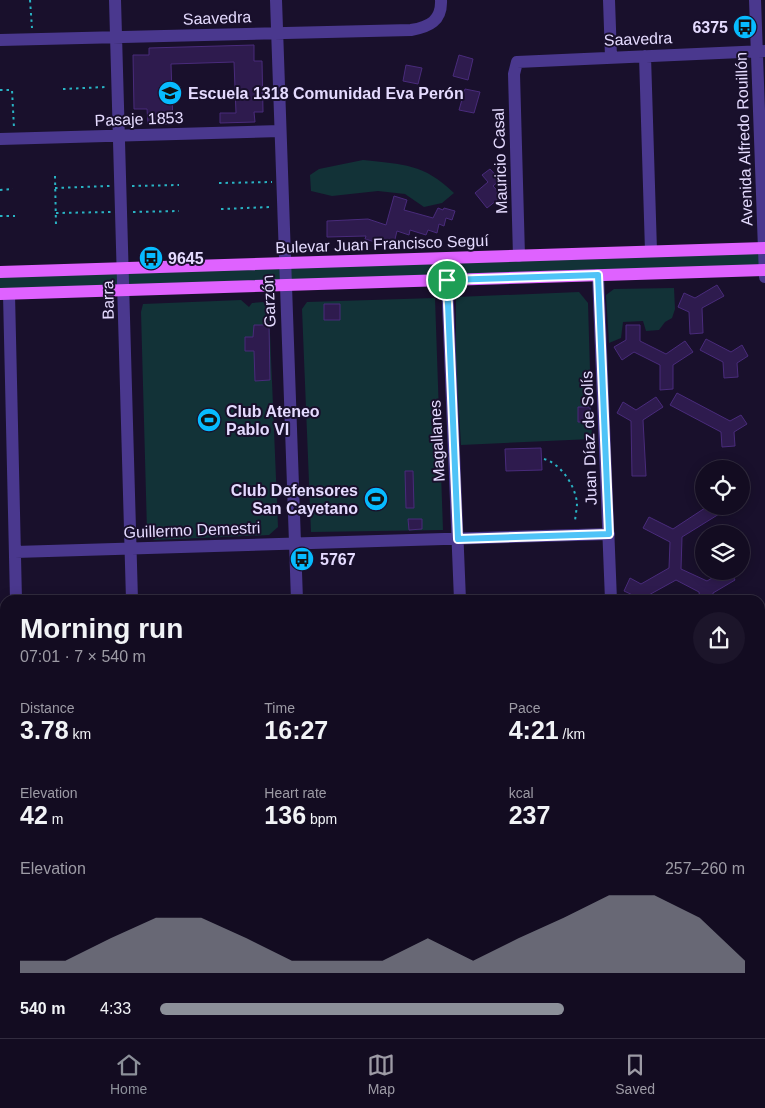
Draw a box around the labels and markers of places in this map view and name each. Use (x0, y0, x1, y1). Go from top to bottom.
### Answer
bus stop icon: 6375 (732, 14, 758, 40)
place label: 6375 (692, 19, 728, 36)
school or university icon: Escuela 1318 Comunidad Eva Perón (157, 80, 183, 106)
place label: Escuela 1318 Comunidad Eva Perón (188, 85, 464, 102)
bus stop icon: 9645 (138, 245, 164, 271)
place label: 9645 (168, 250, 204, 267)
pin (426, 259, 468, 301)
place label: Club Ateneo Pablo VI (226, 403, 320, 438)
sports icon: Club Ateneo Pablo VI (196, 407, 222, 433)
place label: Club Defensores San Cayetano (231, 482, 358, 517)
sports icon: Club Defensores San Cayetano (363, 486, 389, 512)
bus stop icon: 5767 (289, 546, 315, 572)
place label: 5767 (320, 551, 356, 568)

